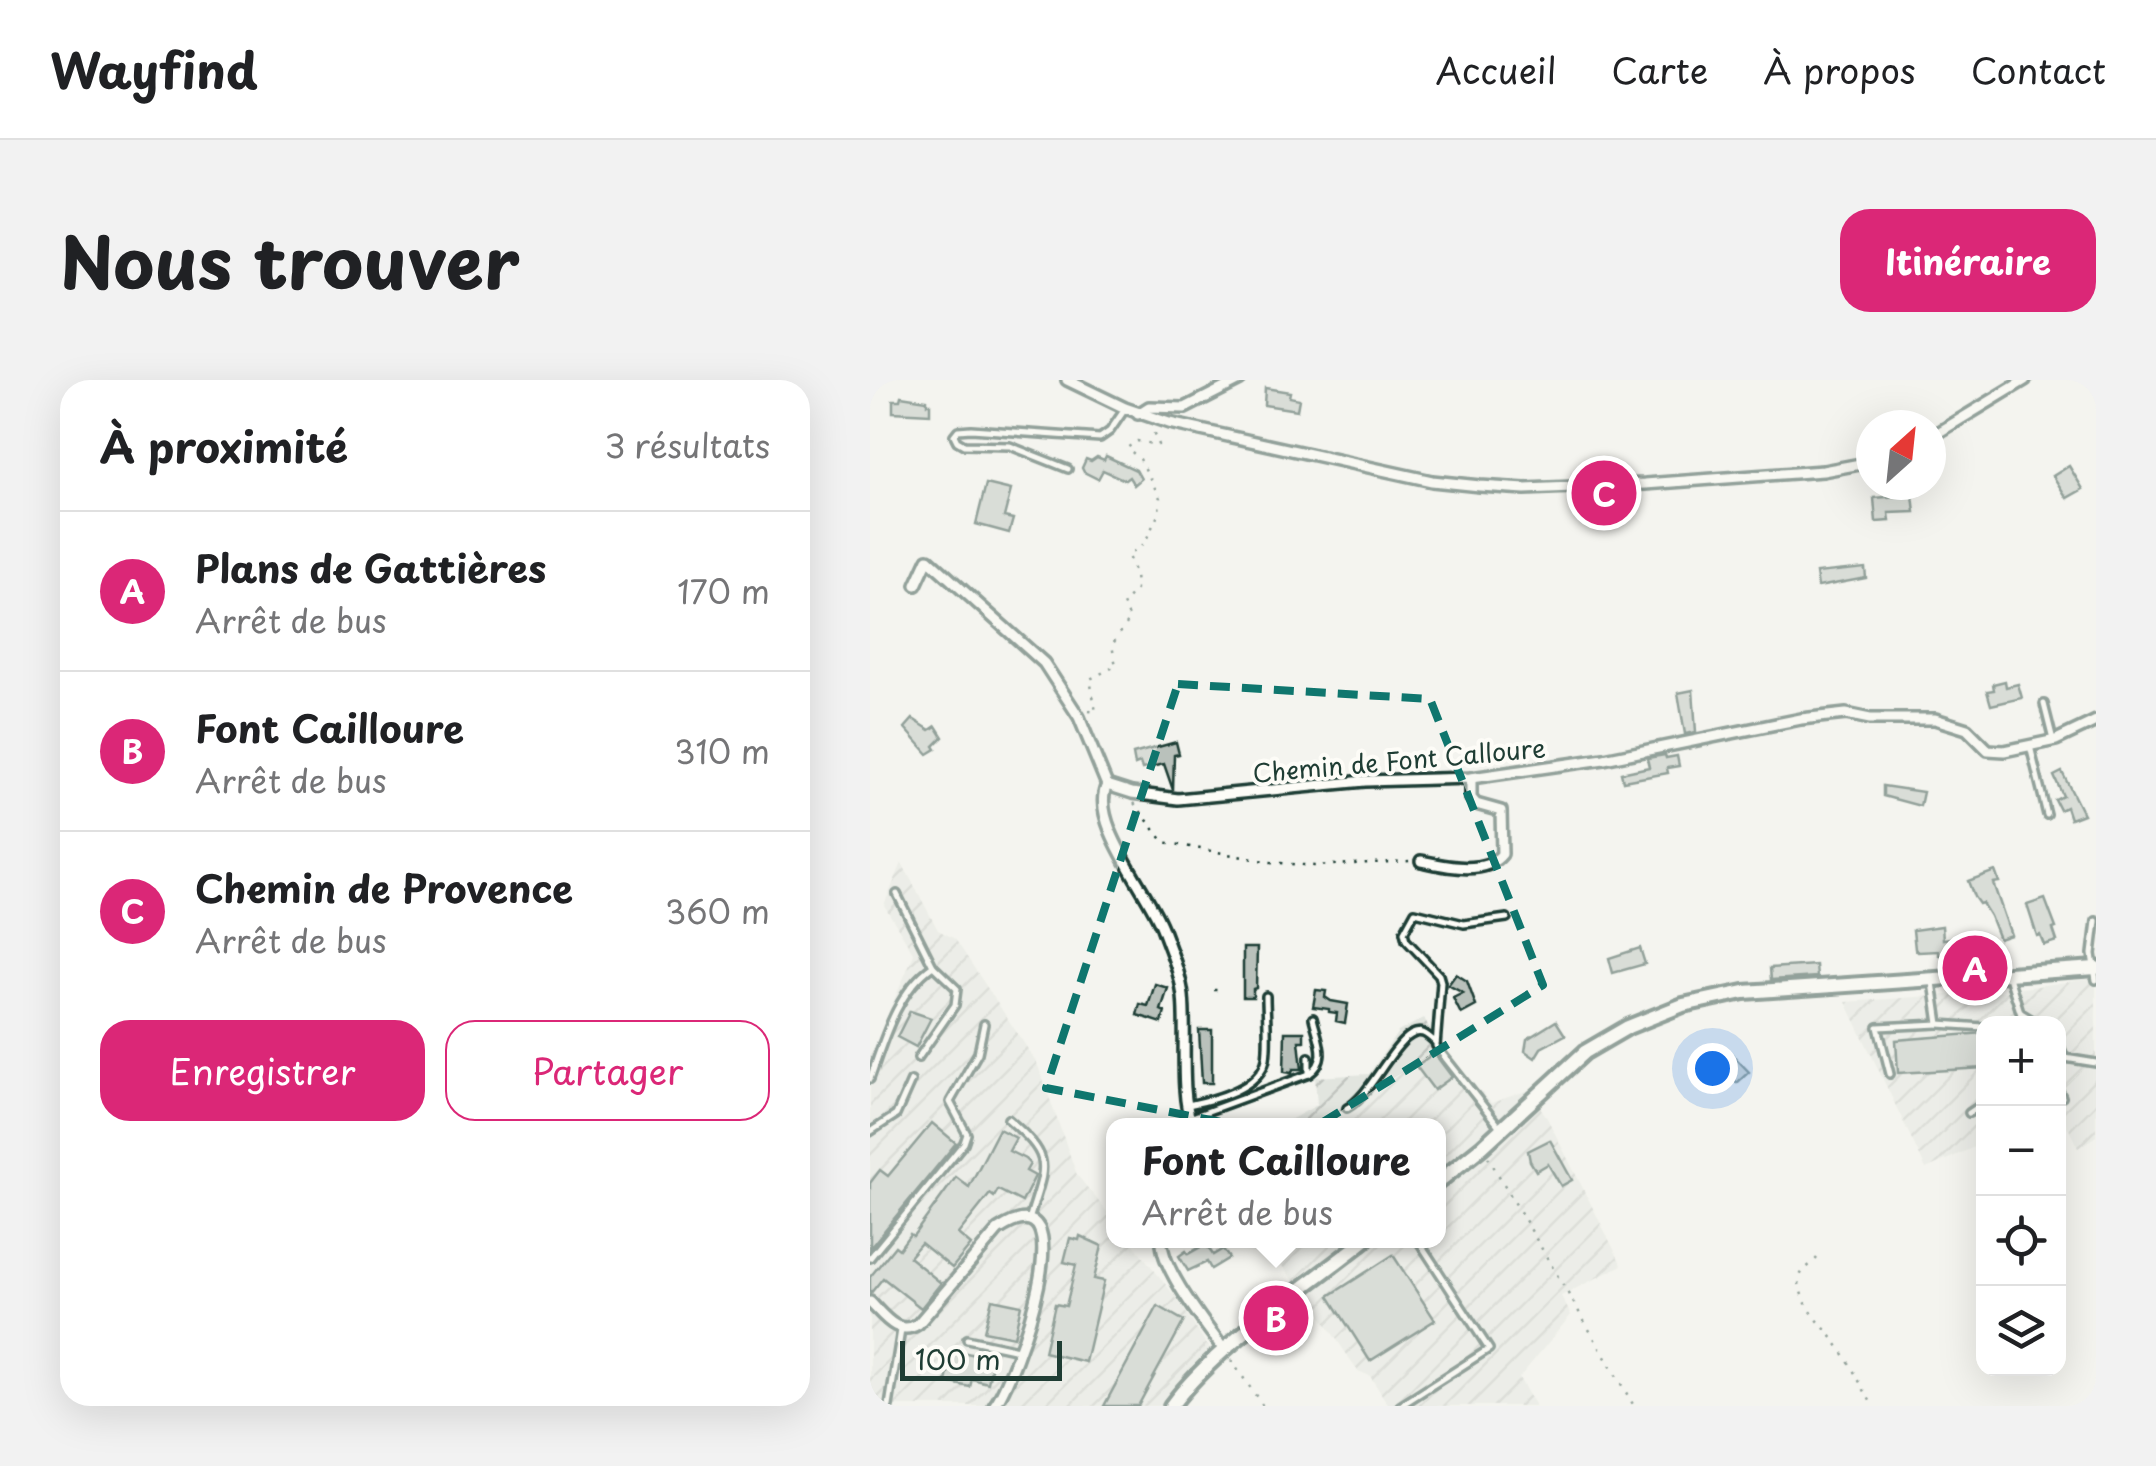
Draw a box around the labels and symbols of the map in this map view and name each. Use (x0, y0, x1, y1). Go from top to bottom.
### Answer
north arrow (1856, 410, 1946, 500)
pin: C (1572, 456, 1636, 530)
street label: Chemin de Font Calloure (1251, 728, 1547, 792)
pin: A (1942, 930, 2008, 1006)
your location (1687, 1043, 1738, 1094)
pin: B (1244, 1280, 1308, 1356)
scale bar (900, 1336, 1062, 1380)

